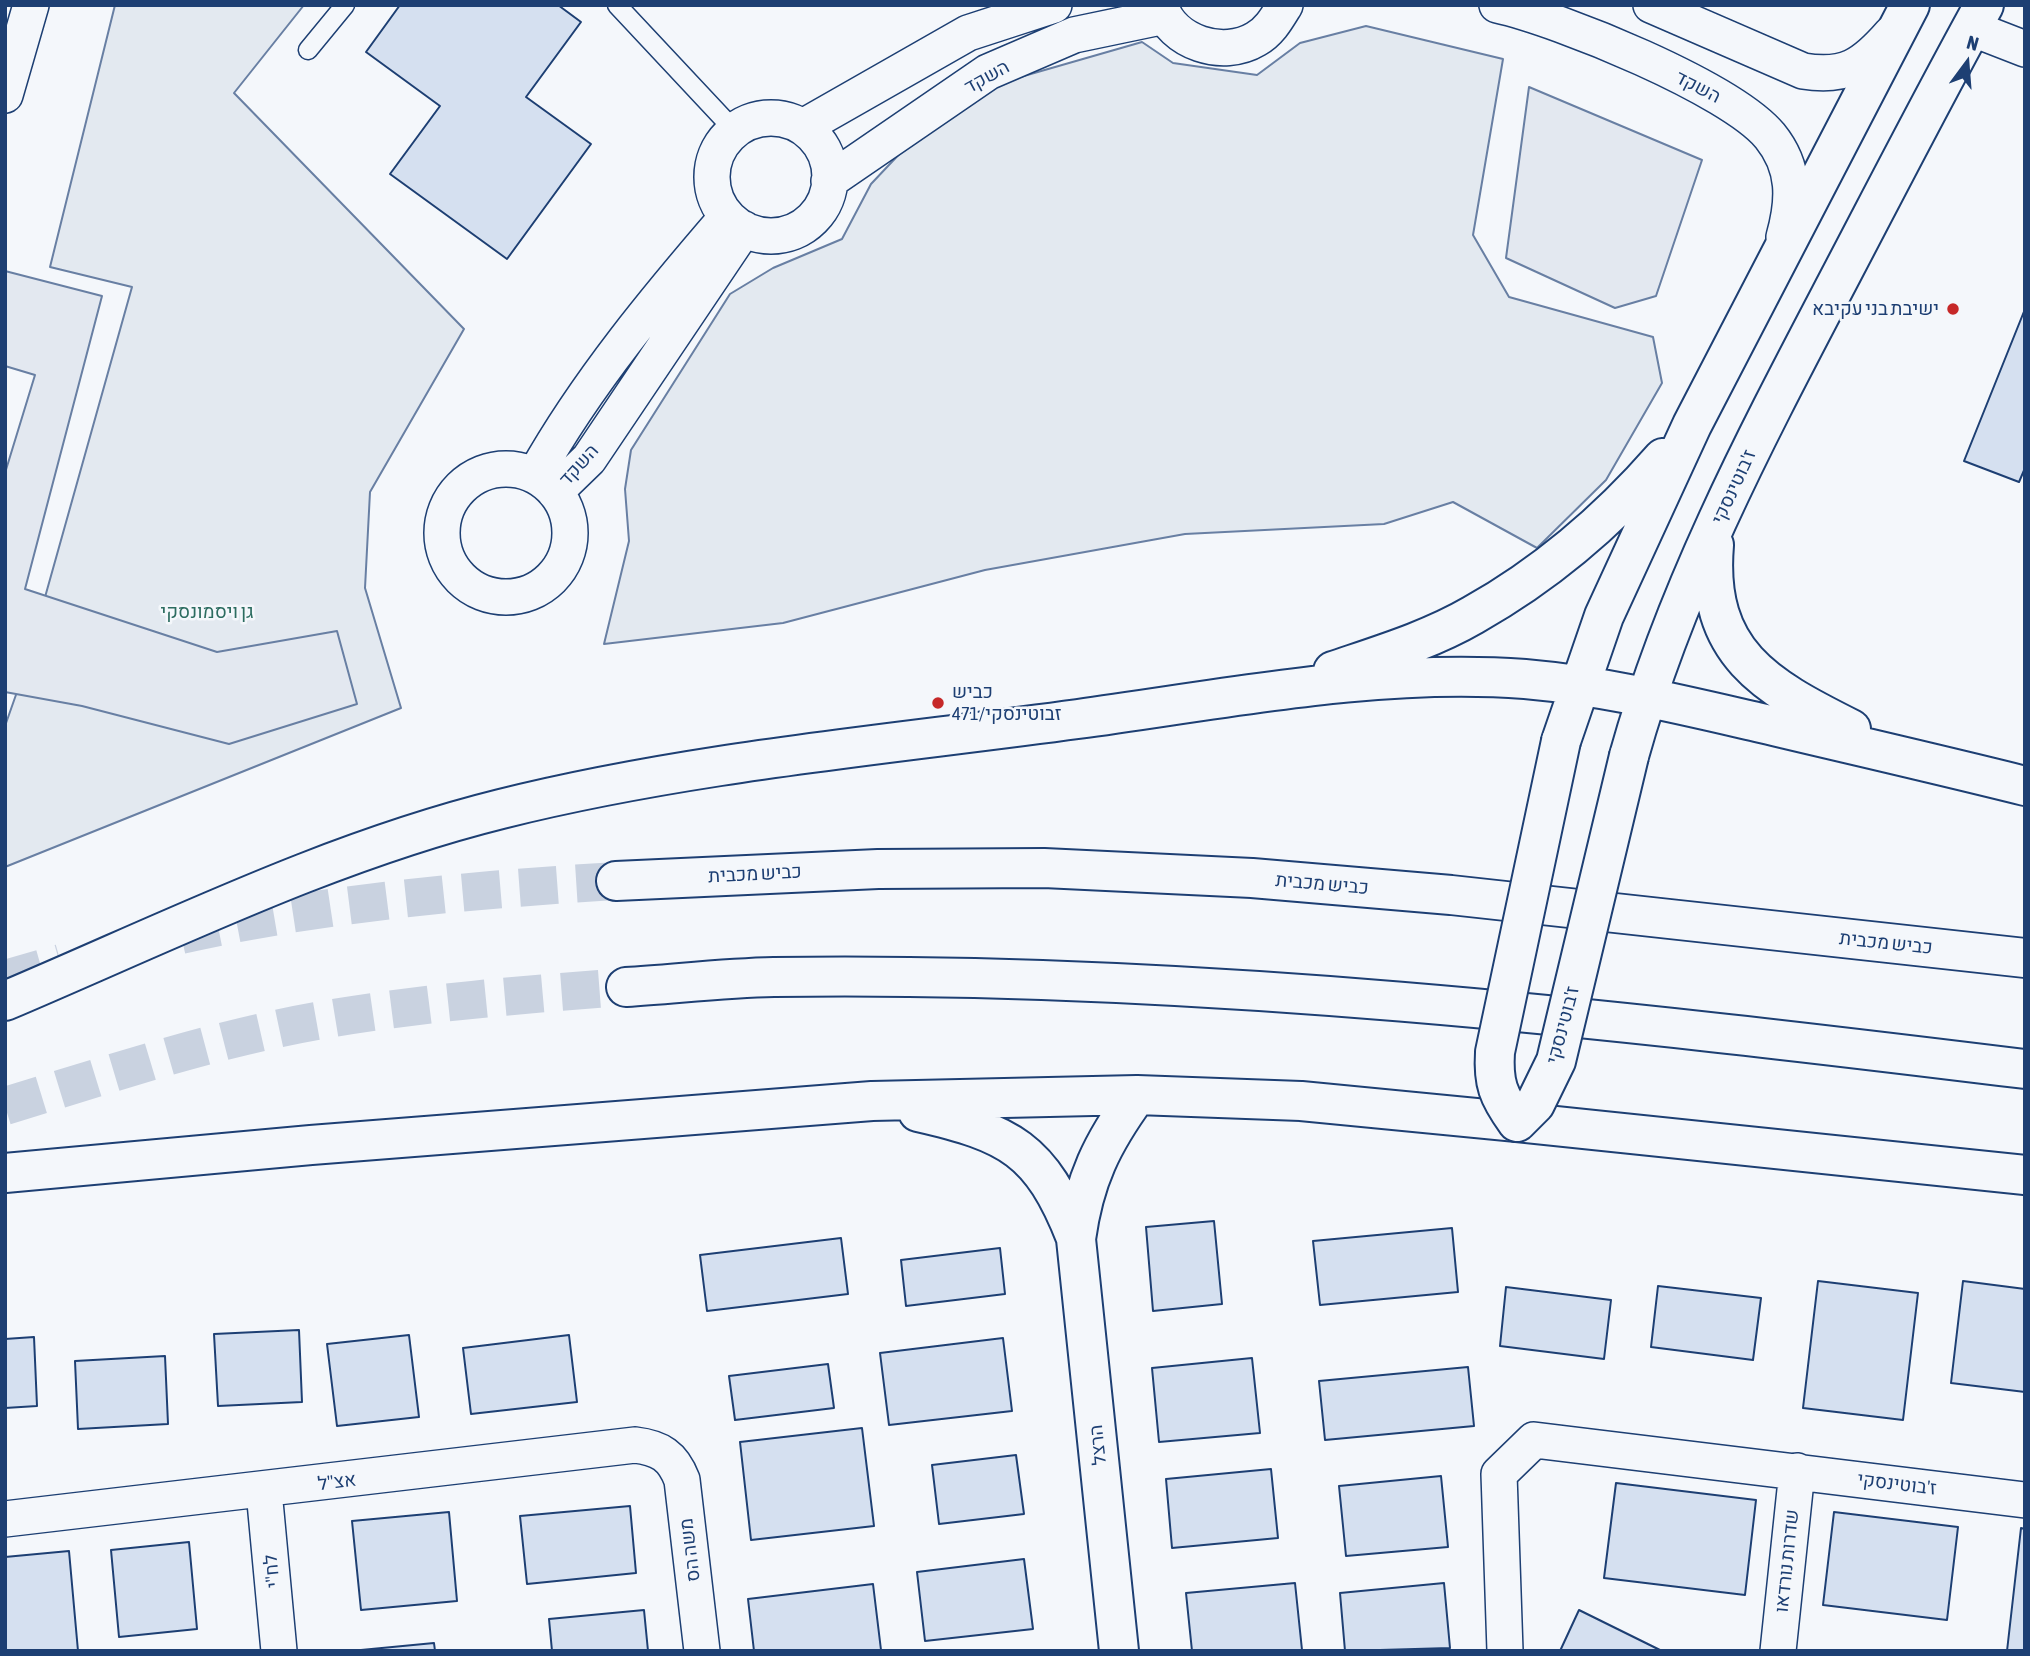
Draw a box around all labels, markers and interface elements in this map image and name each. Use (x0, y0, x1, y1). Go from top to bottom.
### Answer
north arrow (1932, 28, 2002, 98)
text: N (1964, 31, 1981, 55)
street label: השקד (960, 55, 1014, 99)
street label: השקד (1671, 66, 1725, 108)
place label: ישיבת בני עקיבא (1812, 298, 1939, 320)
marker: ישיבת בני עקיבא (1945, 301, 1961, 317)
street label: השקד (554, 440, 604, 490)
street label: ז'בוטינסקי (1707, 446, 1761, 528)
park label: גן ויסמונסקי (160, 601, 254, 623)
place label: כביש 471/זבוטינסקי (952, 681, 1062, 725)
marker: כביש 471/זבוטינסקי (930, 695, 946, 711)
street label: כביש מכבית (708, 860, 802, 888)
street label: כביש מכבית (1274, 869, 1370, 899)
street label: כביש מכבית (1838, 927, 1934, 959)
street label: ז'בוטינסקי (1542, 984, 1584, 1066)
street label: הרצל (1085, 1424, 1111, 1466)
street label: אצ"ל (316, 1468, 358, 1496)
street label: ז'בוטינסקי (1856, 1468, 1938, 1500)
street label: שדרות נורדאו (1770, 1508, 1804, 1614)
street label: משה הס (675, 1517, 705, 1583)
street label: לח"י (259, 1553, 285, 1589)

